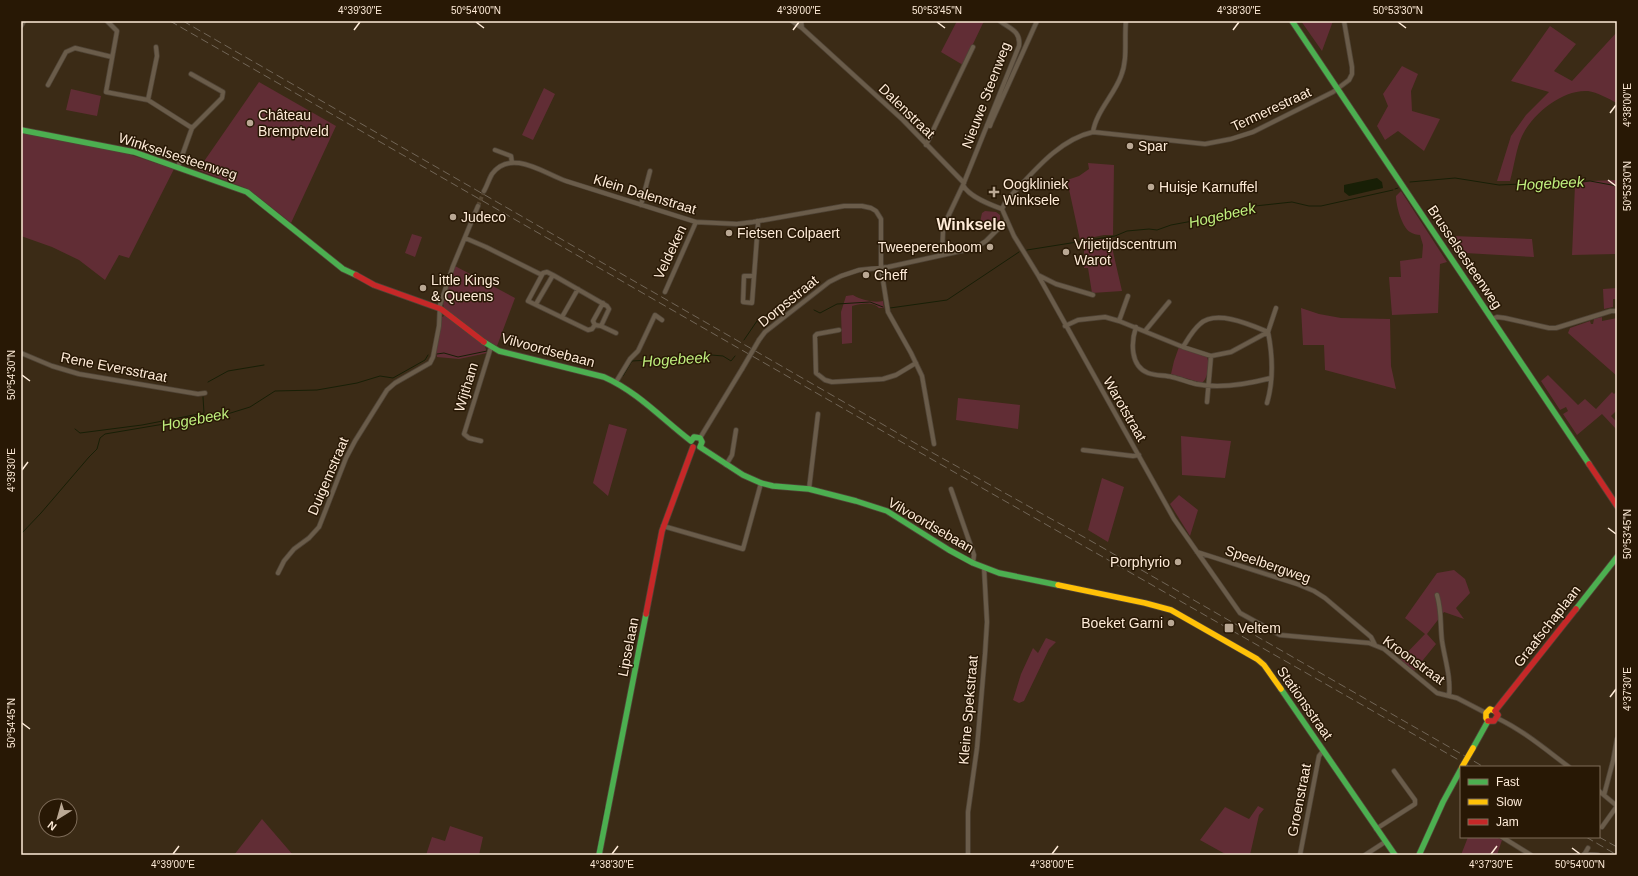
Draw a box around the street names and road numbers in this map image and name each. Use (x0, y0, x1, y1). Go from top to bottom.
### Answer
street label: Nieuwe Steenweg (958, 39, 1014, 151)
street label: Dalenstraat (876, 80, 938, 142)
street label: Termerestraat (1228, 83, 1314, 134)
street label: Winkselsesteenweg (117, 129, 239, 183)
street label: Klein Dalenstraat (592, 171, 698, 217)
street label: Brusselsesteenweg (1424, 202, 1506, 312)
street label: Veldeken (651, 223, 689, 281)
street label: Dorpsstraat (755, 272, 821, 330)
street label: Vilvoordsebaan (499, 330, 597, 370)
street label: Rene Eversstraat (59, 349, 169, 385)
street label: Wijtham (451, 360, 481, 414)
street label: Warotstraat (1100, 374, 1150, 444)
street label: Duigemstraat (304, 434, 352, 517)
street label: Vilvoordsebaan (885, 494, 977, 556)
street label: Speelbergweg (1223, 542, 1313, 586)
street label: Graafschaplaan (1510, 582, 1584, 670)
street label: Lipselaan (614, 616, 642, 678)
street label: Kroonstraat (1380, 632, 1448, 688)
street label: Kleine Spekstraat (955, 655, 981, 765)
street label: Stationsstraat (1274, 663, 1336, 743)
street label: Groenstraat (1284, 762, 1314, 838)

